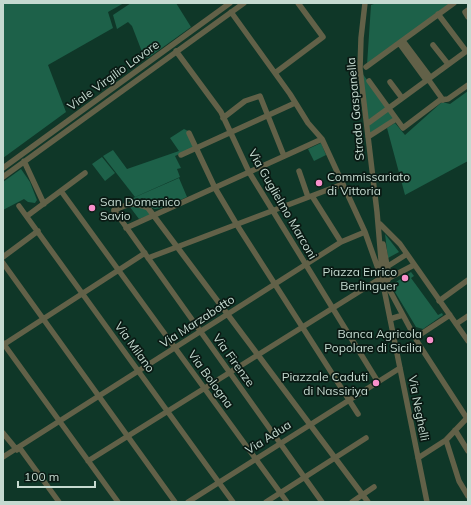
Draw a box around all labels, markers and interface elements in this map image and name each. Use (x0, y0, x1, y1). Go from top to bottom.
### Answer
street label: Viale Virgilio Lavore (64, 37, 162, 113)
street label: Strada Gaspanella (343, 57, 367, 161)
street label: Via Guglielmo Marconi (245, 146, 321, 262)
place label: Commissariato di Vittoria (327, 169, 410, 198)
marker: Commissariato di Vittoria (314, 178, 324, 188)
place label: San Domenico Savio (100, 194, 180, 223)
marker: San Domenico Savio (87, 203, 97, 213)
place label: Piazza Enrico Berlinguer (322, 264, 398, 293)
marker: Piazza Enrico Berlinguer (400, 273, 410, 283)
street label: Via Marzabotto (157, 291, 237, 351)
street label: Via Milano (112, 319, 158, 375)
place label: Banca Agricola Popolare di Sicilia (324, 326, 422, 355)
street label: Via Firenze (210, 331, 258, 389)
marker: Banca Agricola Popolare di Sicilia (425, 335, 435, 345)
street label: Via Bologna (185, 347, 237, 411)
place label: Piazzale Caduti di Nassiriya (282, 369, 368, 398)
street label: Via Neghelli (405, 374, 433, 442)
marker: Piazzale Caduti di Nassiriya (371, 378, 381, 388)
street label: Via Adua (242, 417, 294, 457)
scale bar (18, 463, 95, 489)
text: 100 m (24, 469, 59, 484)

